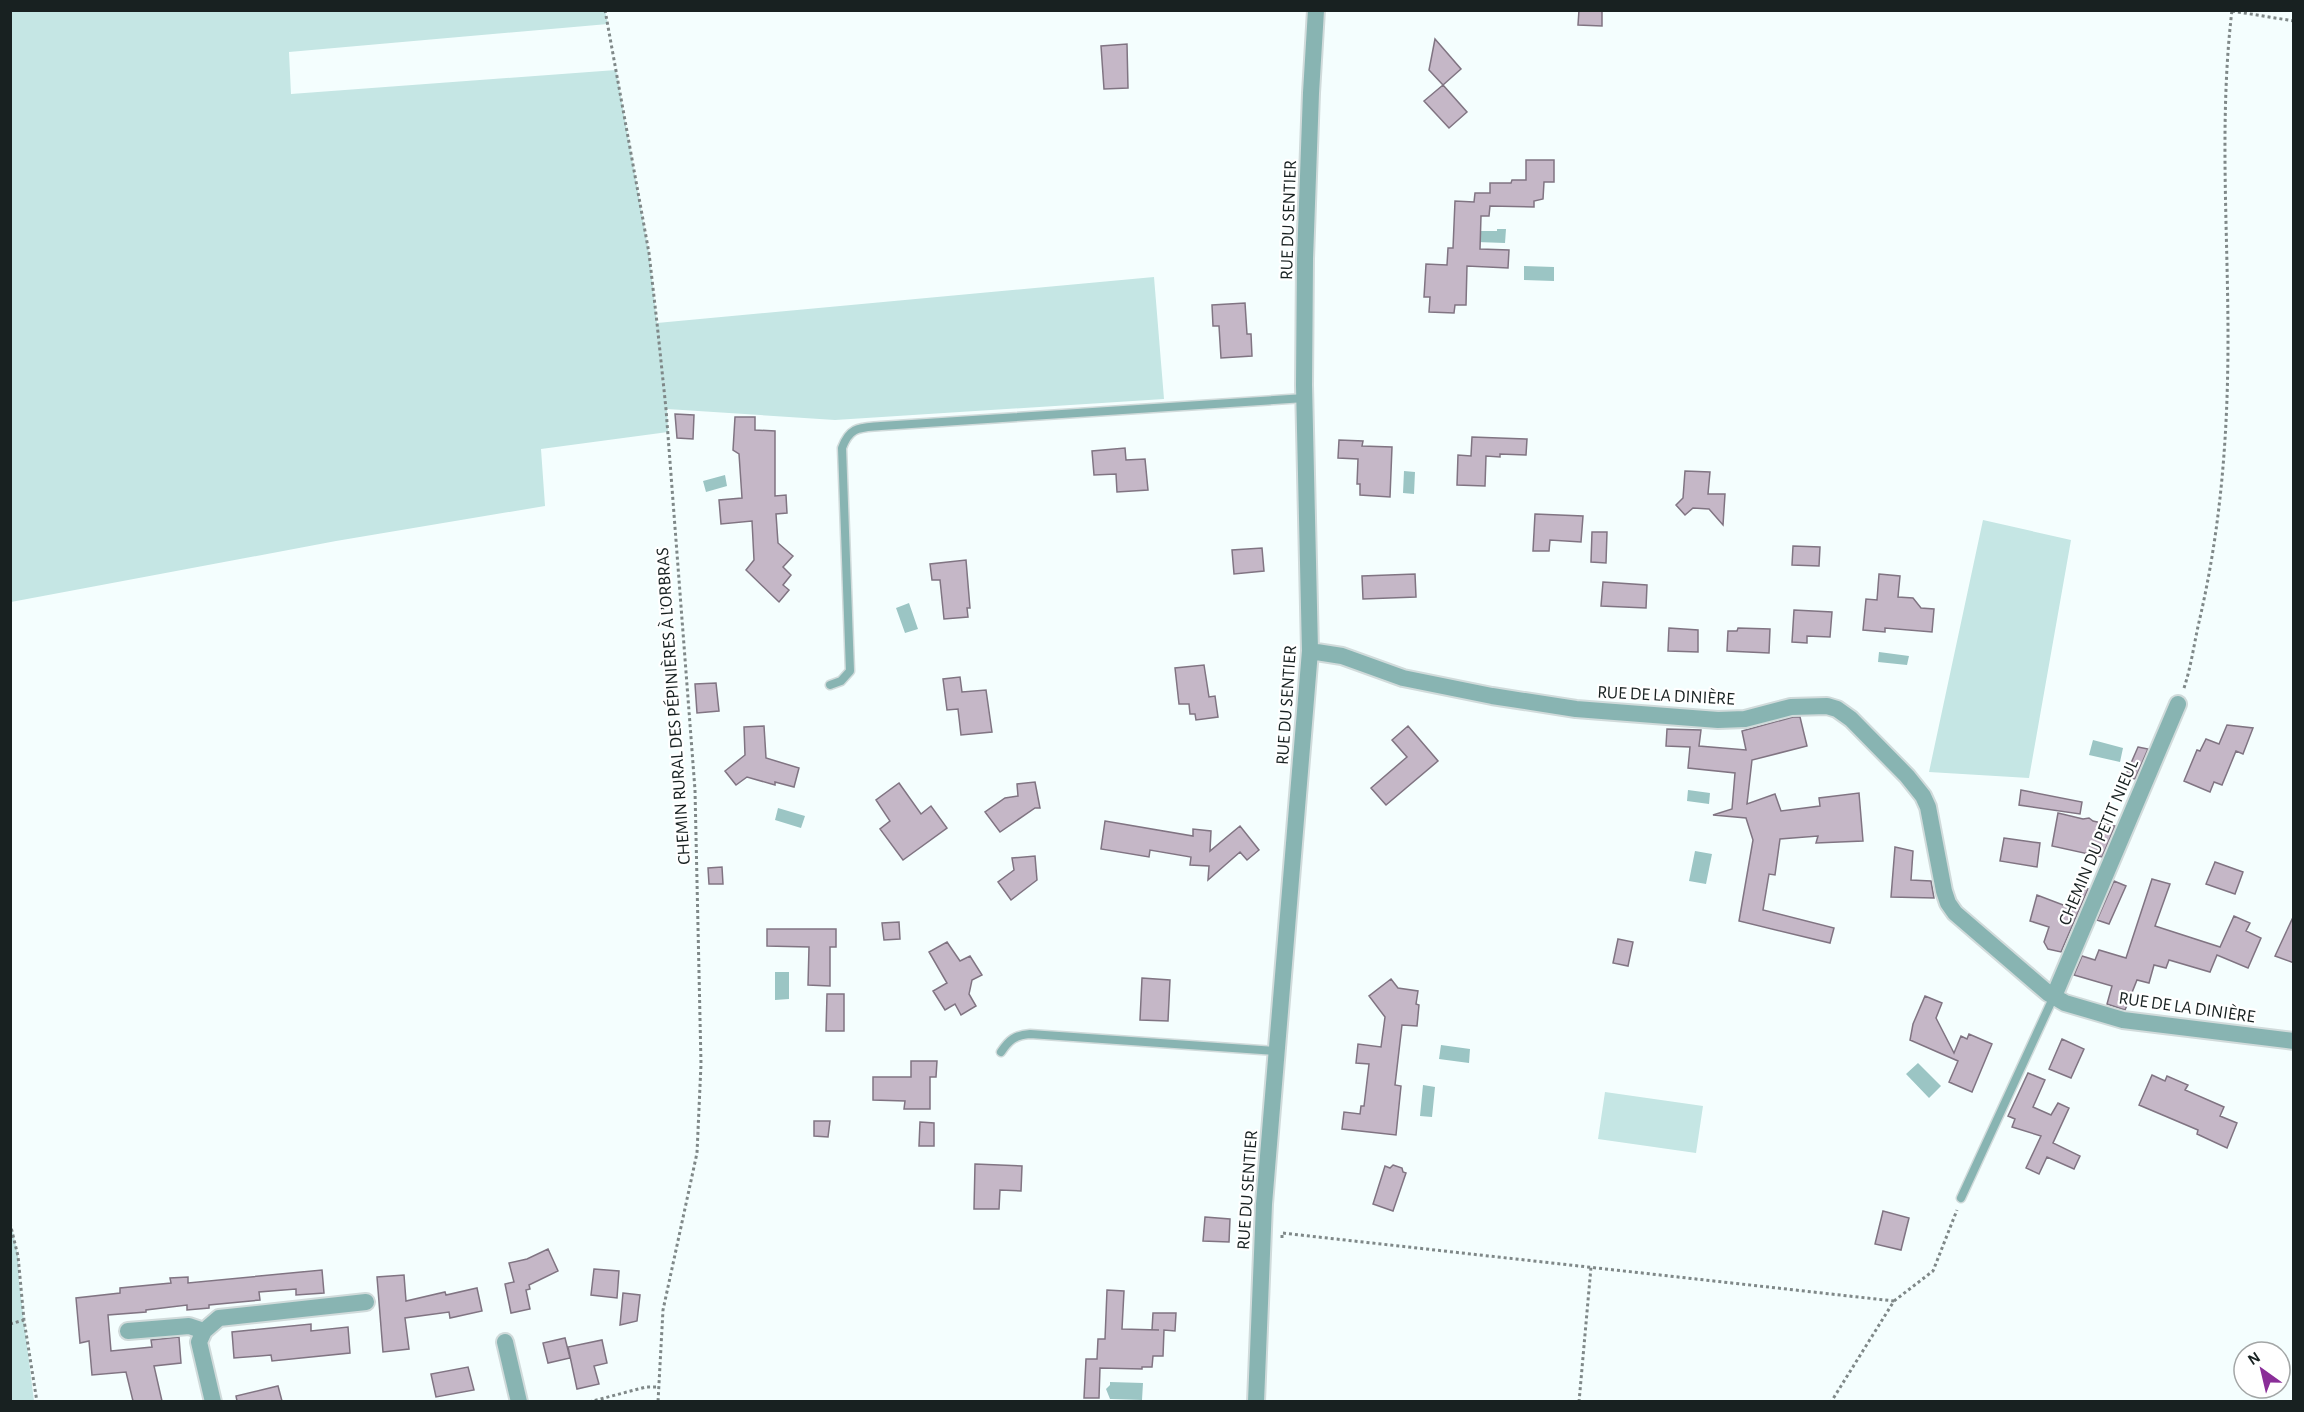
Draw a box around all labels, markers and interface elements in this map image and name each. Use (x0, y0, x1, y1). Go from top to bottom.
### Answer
street label: RUE DU SENTIER (1278, 160, 1300, 280)
street label: CHEMIN RURAL DES PÉPINIÈRES À L’ORBRAS (651, 547, 694, 865)
street label: RUE DU SENTIER (1274, 645, 1300, 766)
street label: RUE DE LA DINIÈRE (1597, 680, 1736, 709)
street label: CHEMIN DU PETIT NIEUL (2056, 756, 2142, 928)
street label: RUE DE LA DINIÈRE (2117, 987, 2257, 1027)
street label: RUE DU SENTIER (1235, 1130, 1261, 1251)
north arrow (2232, 1340, 2292, 1400)
text: N (2245, 1349, 2263, 1368)

